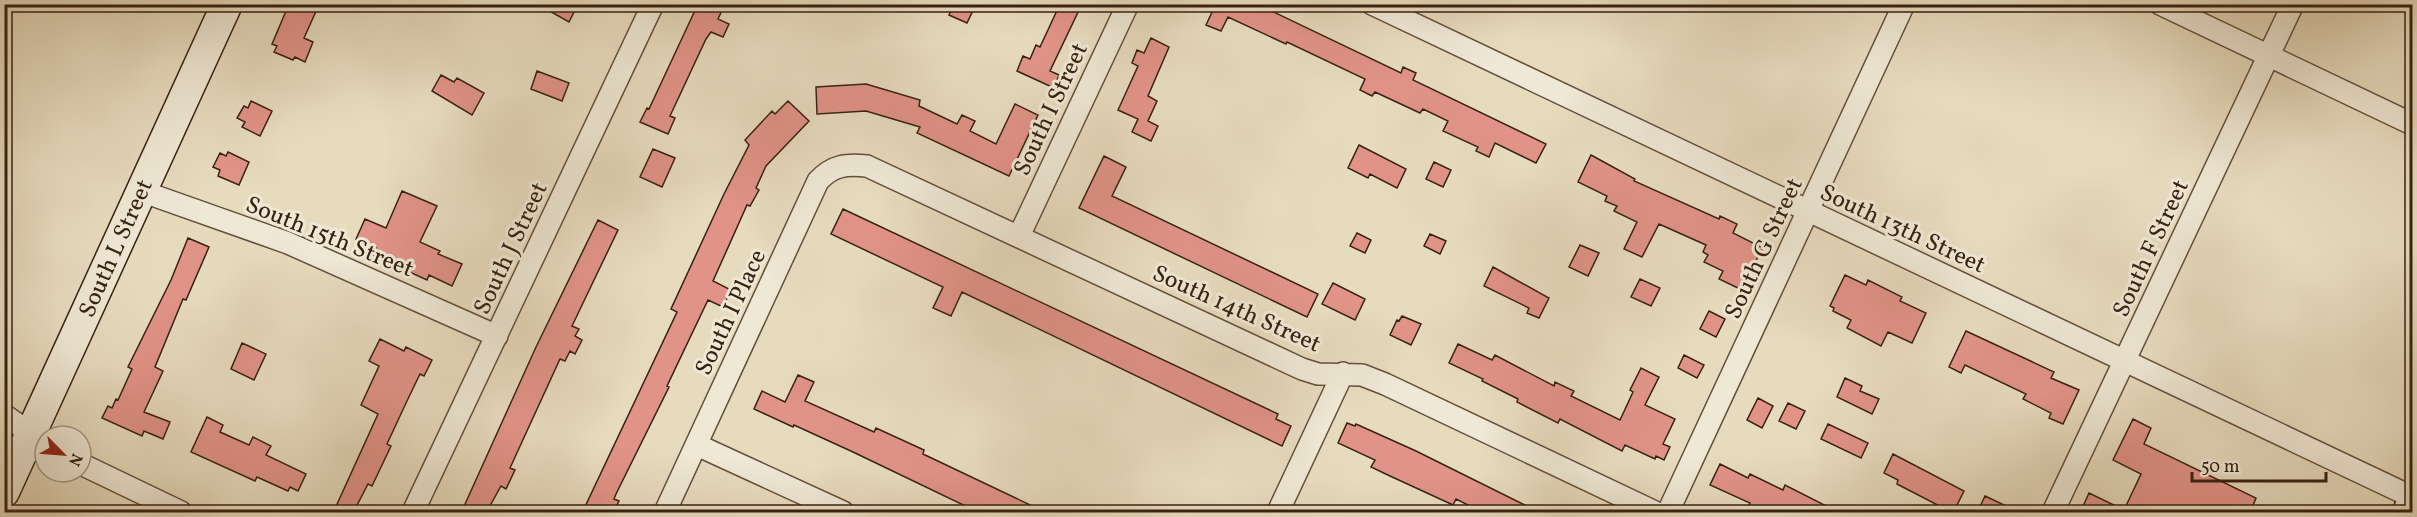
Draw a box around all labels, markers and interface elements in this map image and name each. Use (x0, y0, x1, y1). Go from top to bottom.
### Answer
street label: South I Street (1006, 38, 1097, 182)
street label: South G Street (1717, 173, 1812, 325)
street label: South L Street (71, 174, 163, 323)
street label: South F Street (2105, 174, 2199, 323)
street label: South J Street (466, 177, 557, 321)
street label: South 13th Street (1814, 177, 1991, 283)
street label: South 15th Street (240, 189, 418, 287)
street label: South I Place (688, 244, 776, 381)
street label: South 14th Street (1147, 257, 1326, 362)
north arrow (33, 424, 93, 484)
scale bar (2192, 445, 2326, 483)
text: N (62, 450, 87, 470)
text: 50 m (2201, 455, 2240, 480)

